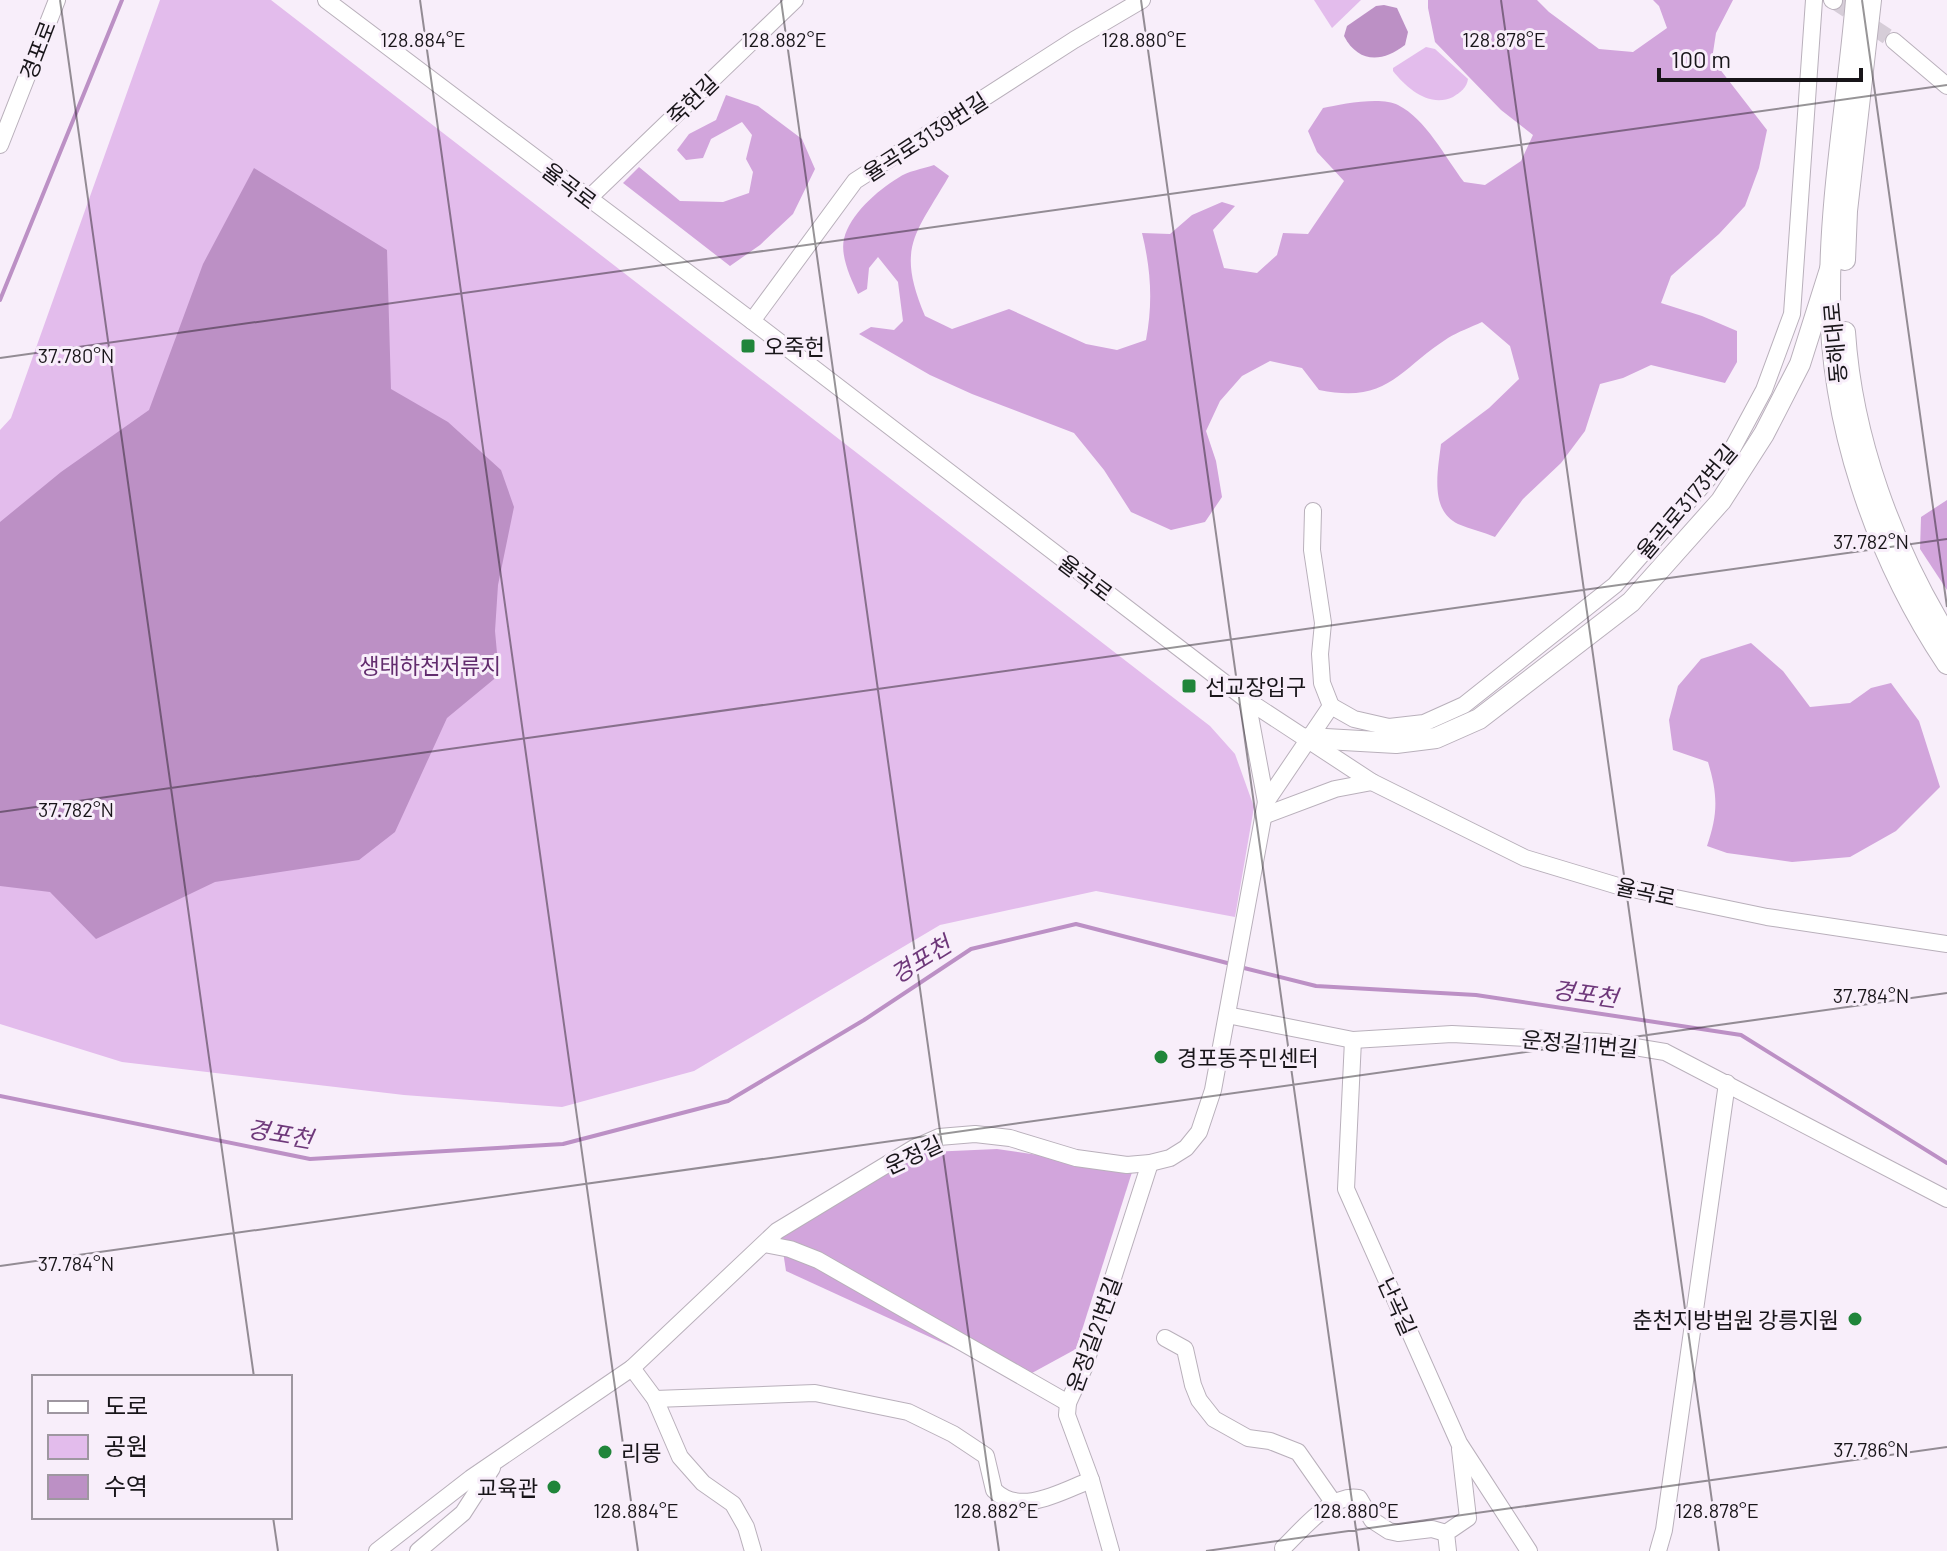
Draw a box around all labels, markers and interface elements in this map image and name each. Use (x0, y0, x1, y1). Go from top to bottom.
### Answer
street label: 경포로 (14, 17, 60, 83)
text: 128.884°E (380, 27, 466, 51)
text: 128.882°E (742, 27, 826, 51)
text: 128.880°E (1101, 27, 1187, 51)
text: 128.878°E (1462, 27, 1546, 51)
scale bar (1659, 32, 1861, 82)
text: 100 m (1671, 44, 1731, 73)
street label: 죽헌길 (661, 69, 723, 129)
street label: 율곡로3139번길 (858, 86, 992, 186)
street label: 율곡로 (538, 156, 602, 214)
street label: 동해대로 (1818, 302, 1850, 384)
place label: 오죽헌 (764, 333, 825, 359)
marker: 오죽헌 (739, 337, 757, 355)
text: 37.780°N (38, 343, 114, 367)
street label: 율곡로3173번길 (1630, 438, 1742, 564)
text: 37.782°N (1833, 529, 1909, 553)
street label: 율곡로 (1054, 548, 1118, 606)
park label: 생태하천저류지 (359, 652, 501, 678)
place label: 선교장입구 (1205, 673, 1306, 699)
marker: 선교장입구 (1180, 677, 1198, 695)
text: 37.782°N (38, 797, 114, 821)
street label: 율곡로 (1614, 872, 1678, 910)
water label: 경포천 (884, 928, 958, 989)
water label: 경포천 (1550, 974, 1623, 1012)
text: 37.784°N (1833, 983, 1909, 1007)
street label: 운정길11번길 (1521, 1025, 1639, 1061)
place label: 경포동주민센터 (1177, 1044, 1319, 1070)
marker: 경포동주민센터 (1152, 1048, 1170, 1066)
water label: 경포천 (245, 1113, 318, 1154)
street label: 운정길 (880, 1129, 946, 1179)
text: 37.784°N (38, 1251, 114, 1275)
street label: 운정길21번길 (1060, 1273, 1126, 1395)
street label: 난곡길 (1374, 1273, 1422, 1339)
place label: 춘천지방법원 강릉지원 (1632, 1306, 1839, 1332)
marker: 춘천지방법원 강릉지원 (1846, 1310, 1864, 1328)
legend (32, 1375, 292, 1519)
text: 도로 (104, 1391, 148, 1420)
text: 공원 (104, 1431, 148, 1460)
text: 37.786°N (1833, 1437, 1909, 1461)
place label: 리몽 (621, 1439, 661, 1465)
marker: 리몽 (596, 1443, 614, 1461)
text: 수역 (104, 1471, 148, 1500)
place label: 교육관 (477, 1474, 538, 1500)
marker: 교육관 (545, 1478, 563, 1496)
text: 128.884°E (593, 1498, 679, 1522)
text: 128.882°E (954, 1498, 1038, 1522)
text: 128.880°E (1313, 1498, 1399, 1522)
text: 128.878°E (1675, 1498, 1759, 1522)

